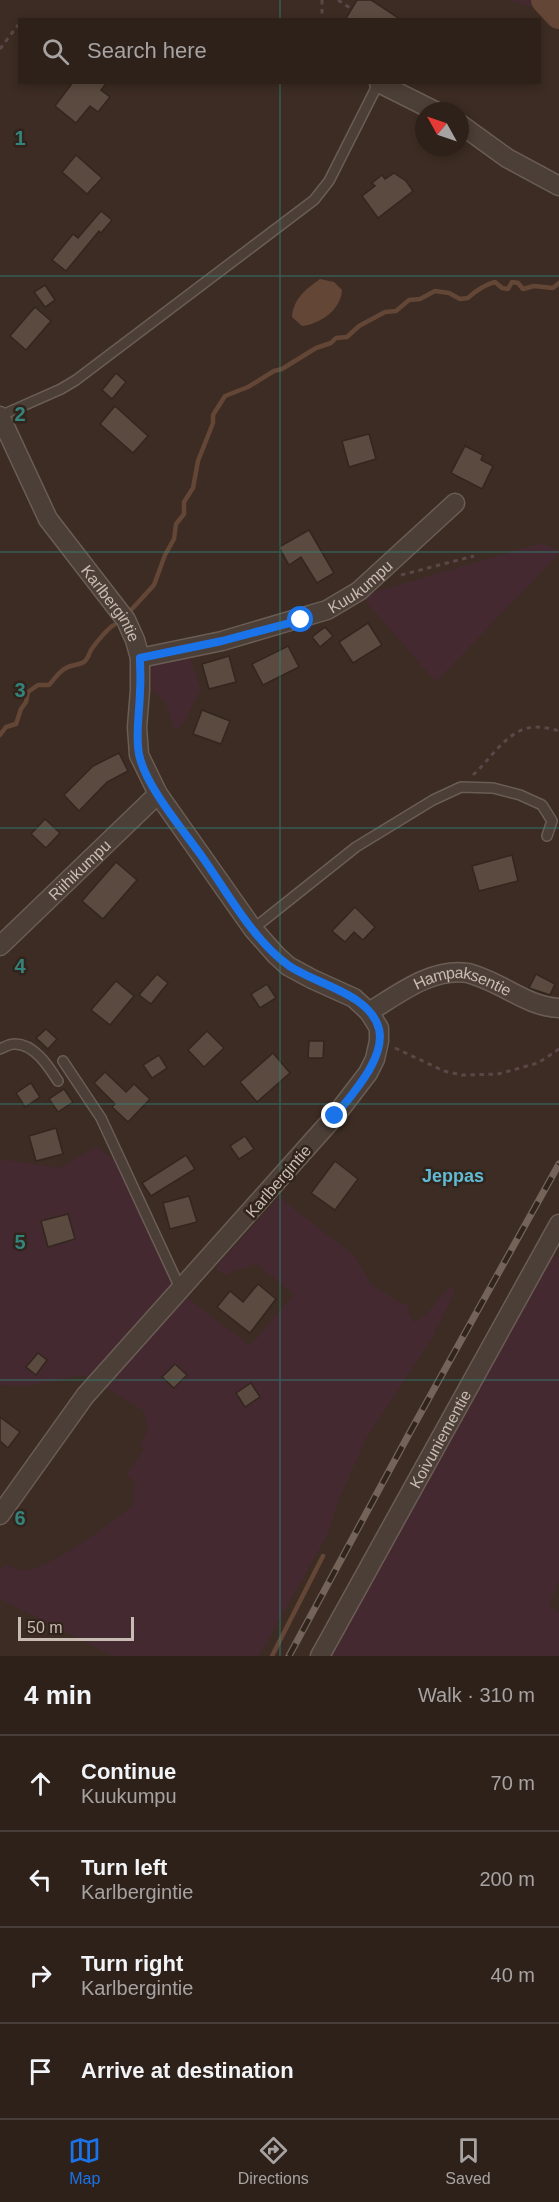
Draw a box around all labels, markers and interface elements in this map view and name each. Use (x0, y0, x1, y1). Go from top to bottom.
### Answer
search box (18, 18, 541, 84)
icon: search (39, 35, 72, 68)
text: Search here (87, 38, 207, 63)
north arrow (415, 102, 469, 156)
text: 1 (14, 127, 26, 149)
text: 2 (14, 403, 26, 425)
street label: Kuukumpu (325, 557, 396, 616)
street label: Karlbergintie (78, 562, 143, 644)
route start (287, 606, 313, 632)
text: 3 (14, 679, 26, 701)
street label: Riihikumpu (45, 837, 114, 904)
text: 4 (14, 955, 26, 977)
street label: Hampaksentie (411, 964, 514, 999)
route end (321, 1102, 347, 1128)
street label: Karlbergintie (242, 1142, 314, 1221)
district label: Jeppas (422, 1166, 484, 1186)
text: 5 (14, 1231, 26, 1253)
street label: Koivuniementie (407, 1387, 474, 1491)
text: 6 (14, 1507, 26, 1529)
scale bar (18, 1614, 134, 1642)
text: 50 m (27, 1619, 63, 1636)
text: 4 min (24, 1680, 92, 1710)
text: Walk · 310 m (418, 1684, 535, 1706)
text: Continue (81, 1759, 176, 1784)
icon: ahead (24, 1767, 57, 1800)
text: 70 m (491, 1772, 535, 1794)
text: Kuukumpu (81, 1785, 177, 1807)
text: Turn left (81, 1855, 167, 1880)
icon: left (24, 1863, 57, 1896)
text: 200 m (479, 1868, 535, 1890)
text: Karlbergintie (81, 1881, 193, 1903)
text: Turn right (81, 1951, 183, 1976)
icon: right (24, 1959, 57, 1992)
text: 40 m (491, 1964, 535, 1986)
text: Karlbergintie (81, 1977, 193, 1999)
icon: arrive (24, 2055, 57, 2088)
text: Arrive at destination (81, 2058, 294, 2083)
tab: Map (68, 2134, 101, 2188)
tab: Directions (238, 2134, 309, 2188)
tab: Saved (445, 2134, 491, 2188)

